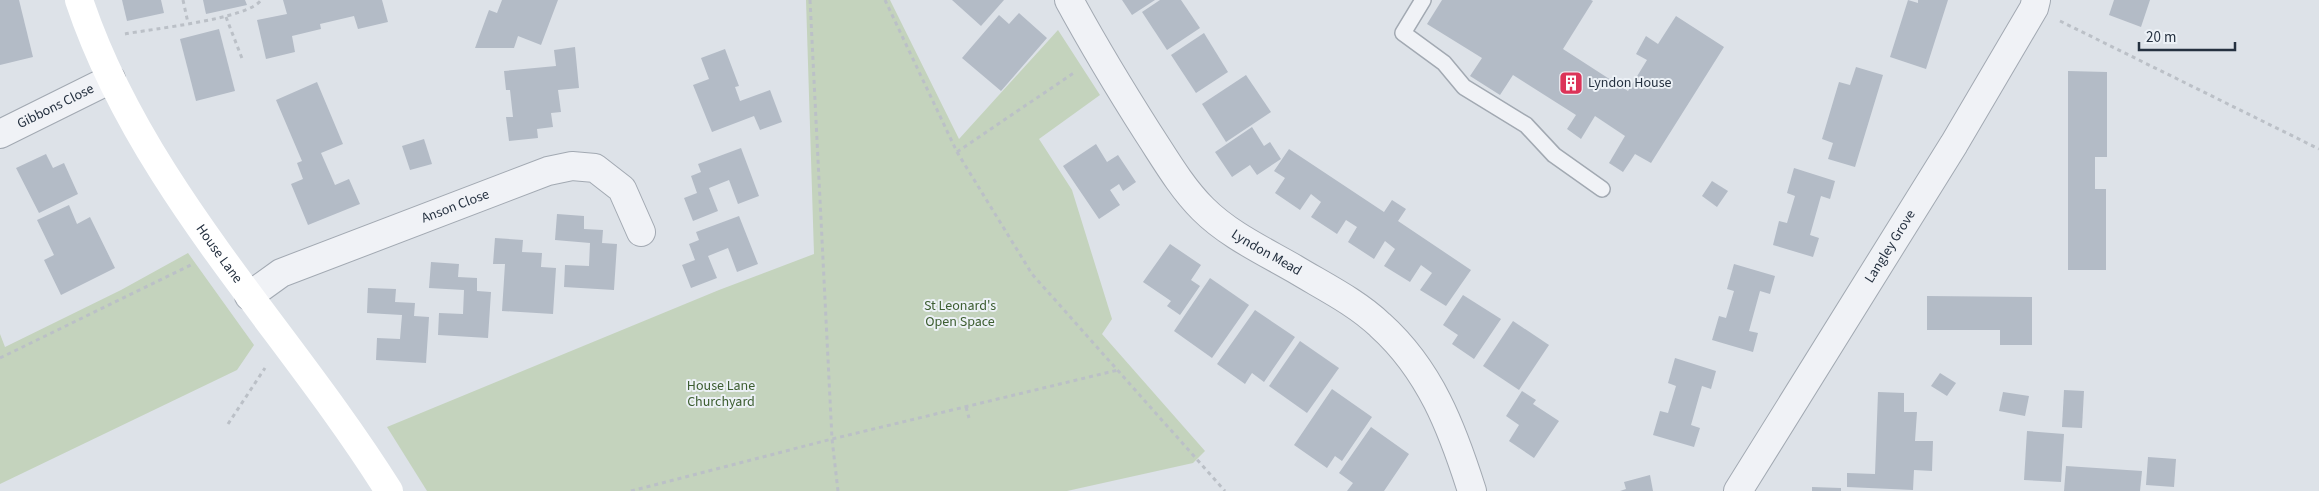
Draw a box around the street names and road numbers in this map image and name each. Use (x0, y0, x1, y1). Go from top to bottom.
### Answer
street label: Gibbons Close (14, 79, 97, 134)
street label: Anson Close (418, 184, 492, 228)
street label: Langley Grove (1860, 206, 1921, 287)
street label: House Lane (191, 220, 247, 288)
street label: Lyndon Mead (1227, 225, 1305, 281)

